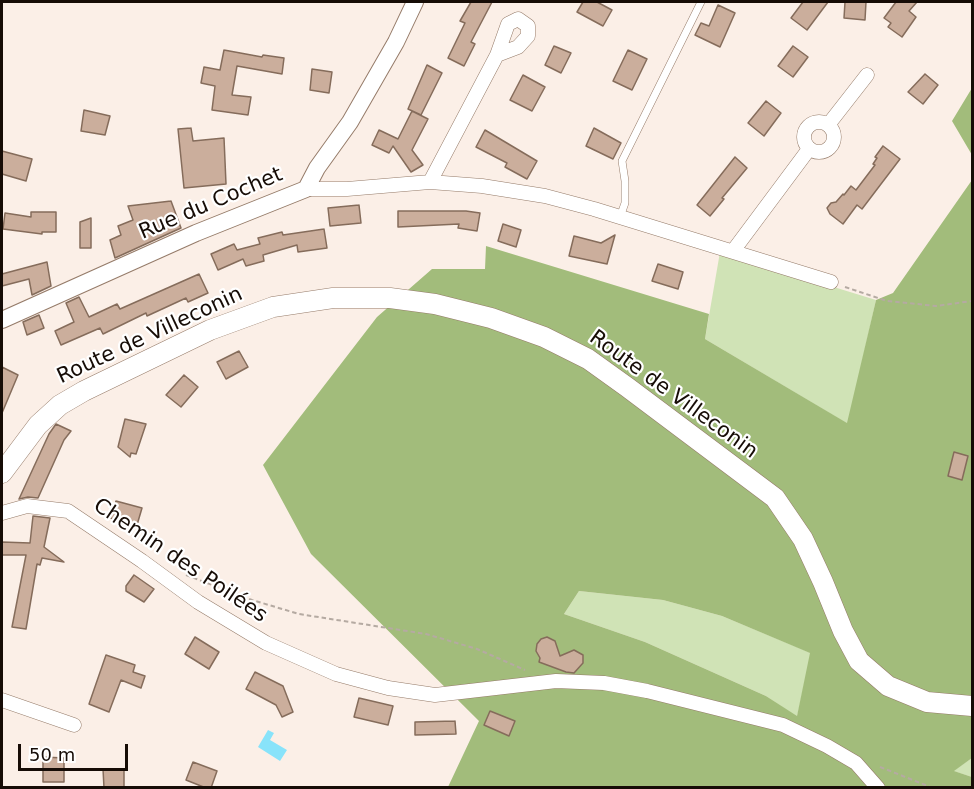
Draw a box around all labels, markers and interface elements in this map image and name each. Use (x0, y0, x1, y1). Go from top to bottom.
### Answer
street label: Rue du Cochet (135, 162, 287, 246)
street label: Route de Villeconin (53, 282, 247, 390)
street label: Route de Villeconin (584, 326, 762, 464)
street label: Chemin des Poilées (88, 493, 272, 629)
scale bar (21, 732, 130, 770)
text: 50 m (29, 744, 75, 765)

